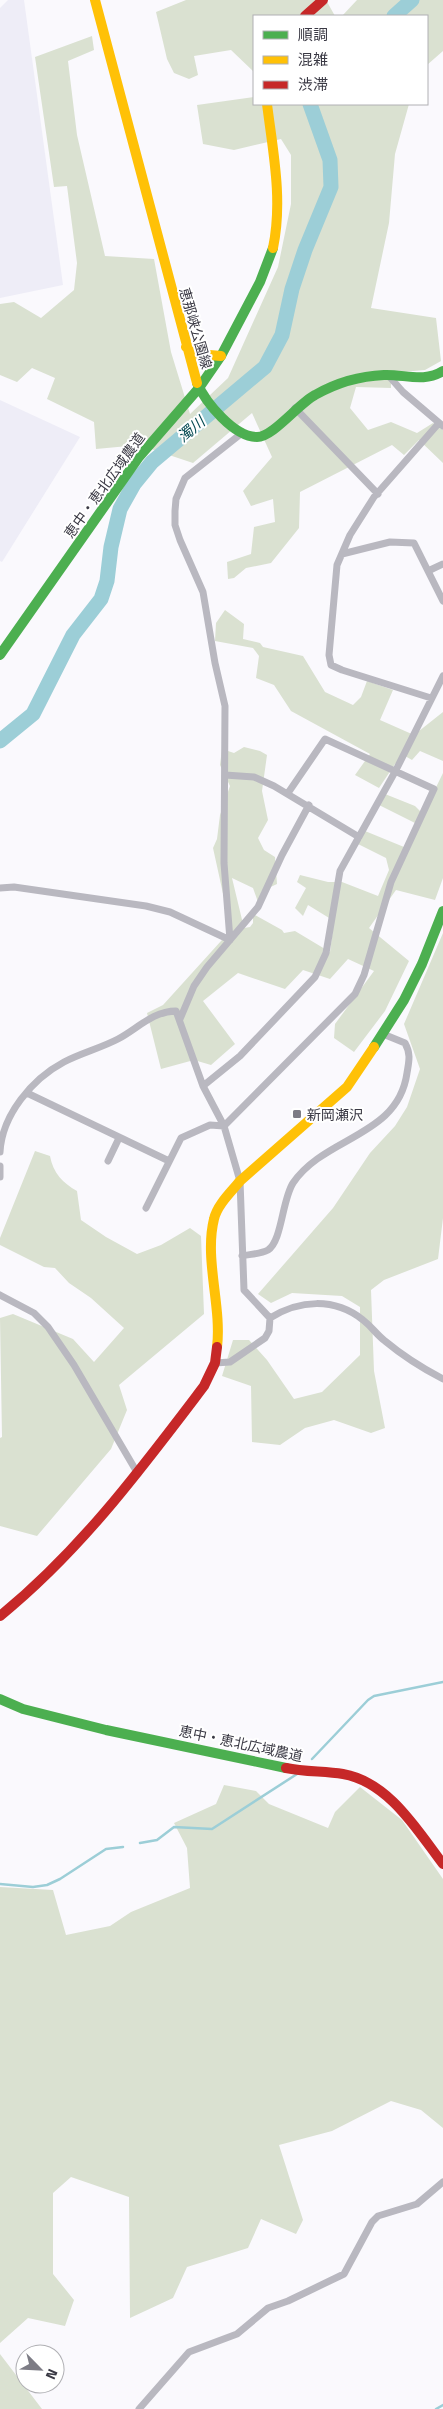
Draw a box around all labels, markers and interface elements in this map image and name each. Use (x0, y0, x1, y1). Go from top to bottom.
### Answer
legend (253, 15, 428, 105)
text: 順調 (298, 23, 328, 46)
text: 混雑 (298, 48, 328, 71)
text: 渋滞 (298, 73, 328, 96)
street label: 恵那峡公園線 (174, 285, 218, 371)
water label: 濁川 (172, 409, 211, 447)
street label: 恵中・恵北広域農道 (58, 428, 150, 542)
place label: 新岡瀬沢 (307, 1104, 363, 1125)
marker: 新岡瀬沢 (291, 1108, 303, 1120)
street label: 恵中・恵北広域農道 (177, 1720, 305, 1766)
north arrow (15, 2344, 65, 2394)
text: N (41, 2366, 64, 2383)

